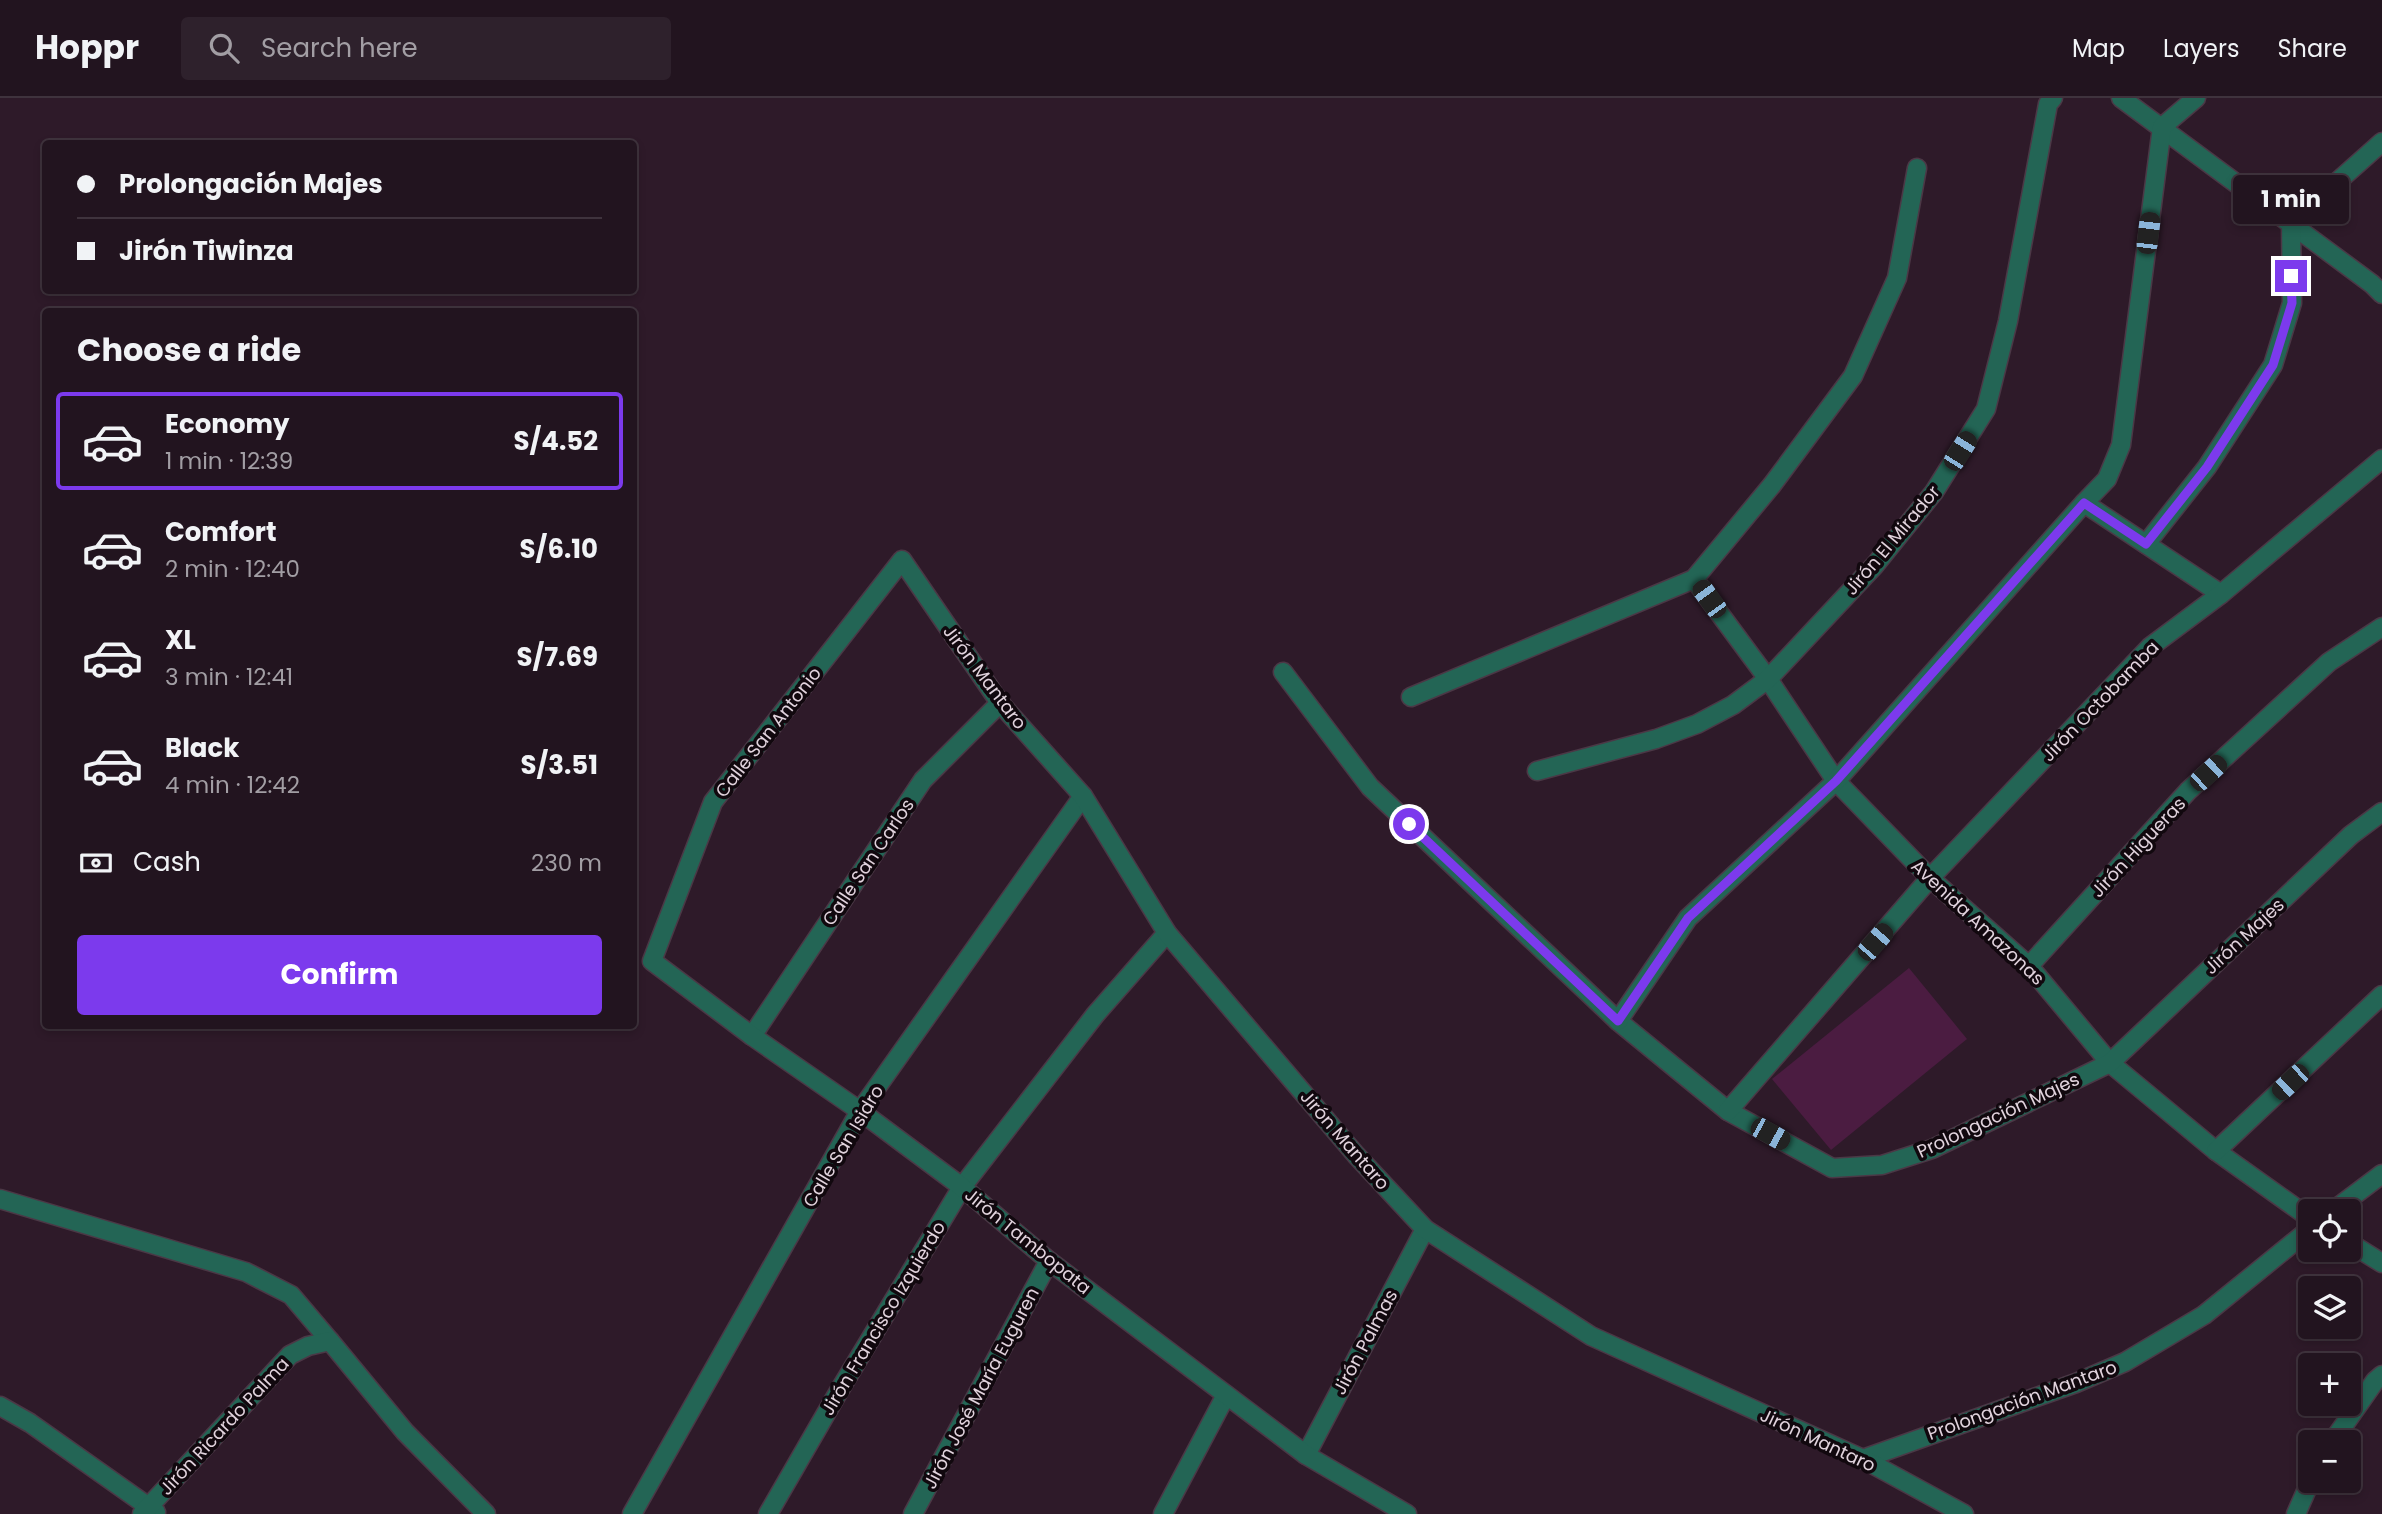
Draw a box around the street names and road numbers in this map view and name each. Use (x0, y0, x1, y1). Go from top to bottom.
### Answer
street label: Jirón El Mirador (1839, 480, 1946, 600)
street label: Jirón Mantaro (938, 620, 1032, 734)
street label: Jirón Octobamba (2036, 635, 2164, 767)
street label: Calle San Antonio (709, 662, 827, 802)
street label: Jirón Higueras (2085, 791, 2191, 903)
street label: Calle San Carlos (816, 794, 920, 930)
street label: Avenida Amazonas (1906, 853, 2050, 991)
street label: Jirón Majes (2198, 892, 2290, 980)
street label: Prolongación Majes (1913, 1066, 2083, 1164)
street label: Calle San Isidro (797, 1080, 889, 1212)
street label: Jirón Mantaro (1295, 1085, 1395, 1195)
street label: Jirón Tambopata (960, 1182, 1096, 1300)
street label: Jirón Francisco Izquierdo (815, 1216, 951, 1420)
street label: Jirón José María Euguren (917, 1283, 1045, 1493)
street label: Jirón Palmas (1327, 1285, 1403, 1399)
street label: Jirón Ricardo Palma (153, 1352, 295, 1500)
street label: Prolongación Mantaro (1924, 1354, 2120, 1446)
street label: Jirón Mantaro (1756, 1402, 1880, 1478)

